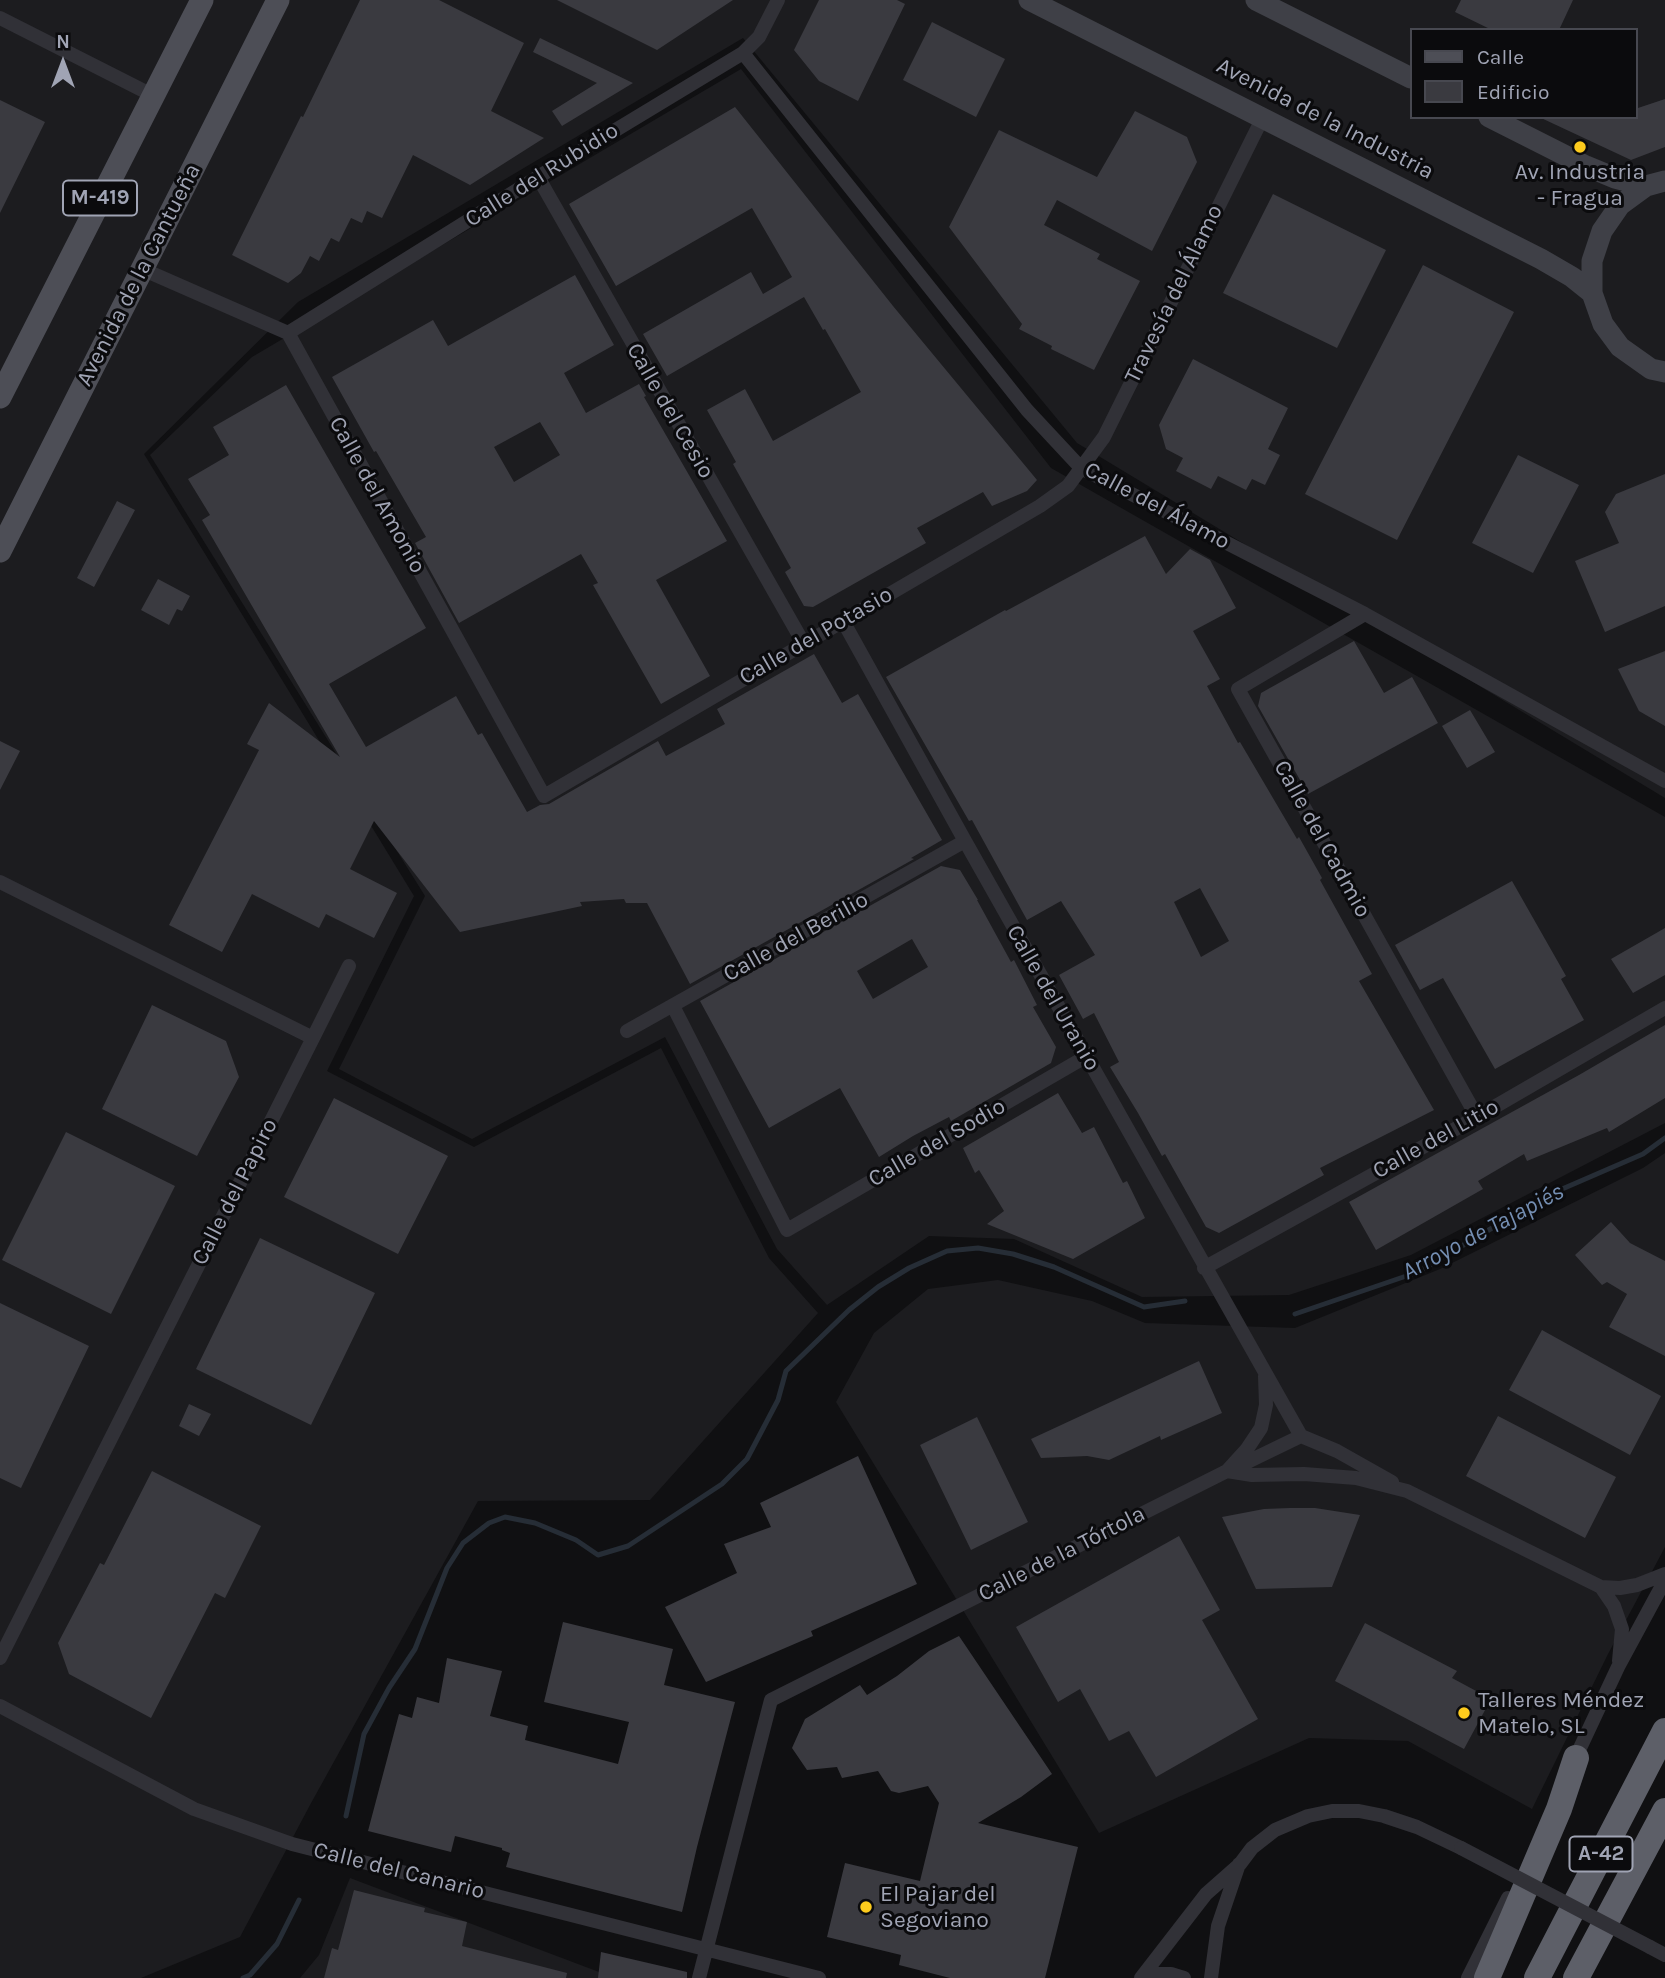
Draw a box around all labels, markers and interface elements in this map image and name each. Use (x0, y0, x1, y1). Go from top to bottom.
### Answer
north arrow (28, 28, 98, 98)
legend (1410, 28, 1637, 119)
text: N (56, 31, 70, 53)
text: Calle (1477, 45, 1524, 69)
street label: Avenida de la Industria (1212, 52, 1438, 186)
text: Edificio (1477, 80, 1550, 104)
street label: Calle del Rubidio (460, 117, 624, 233)
marker: Av. Industria - Fragua (1572, 139, 1588, 155)
place label: Av. Industria - Fragua (1515, 158, 1645, 212)
street label: Avenida de la Cantueña (71, 159, 207, 391)
road number: M-419 (63, 180, 137, 216)
street label: Travesía del Álamo (1119, 200, 1229, 388)
street label: Calle del Cesio (620, 338, 720, 484)
street label: Calle del Amonio (323, 412, 431, 578)
street label: Calle del Álamo (1080, 456, 1234, 556)
street label: Calle del Potasio (734, 581, 898, 691)
street label: Calle del Cadmio (1267, 756, 1377, 922)
street label: Calle del Berilio (719, 886, 873, 988)
street label: Calle del Uranio (1000, 920, 1106, 1076)
street label: Calle del Sodio (864, 1093, 1010, 1193)
street label: Calle del Litio (1368, 1093, 1504, 1185)
street label: Calle del Papiro (186, 1114, 284, 1270)
water label: Arroyo de Tajapiés (1397, 1177, 1569, 1287)
street label: Calle de la Tórtola (974, 1500, 1150, 1608)
place label: Talleres Méndez Matelo, SL (1478, 1686, 1644, 1740)
marker: Talleres Méndez Matelo, SL (1456, 1705, 1472, 1721)
street label: Calle del Canario (311, 1836, 487, 1906)
road number: A-42 (1570, 1836, 1632, 1871)
place label: El Pajar del Segoviano (880, 1880, 996, 1934)
marker: El Pajar del Segoviano (858, 1899, 874, 1915)

